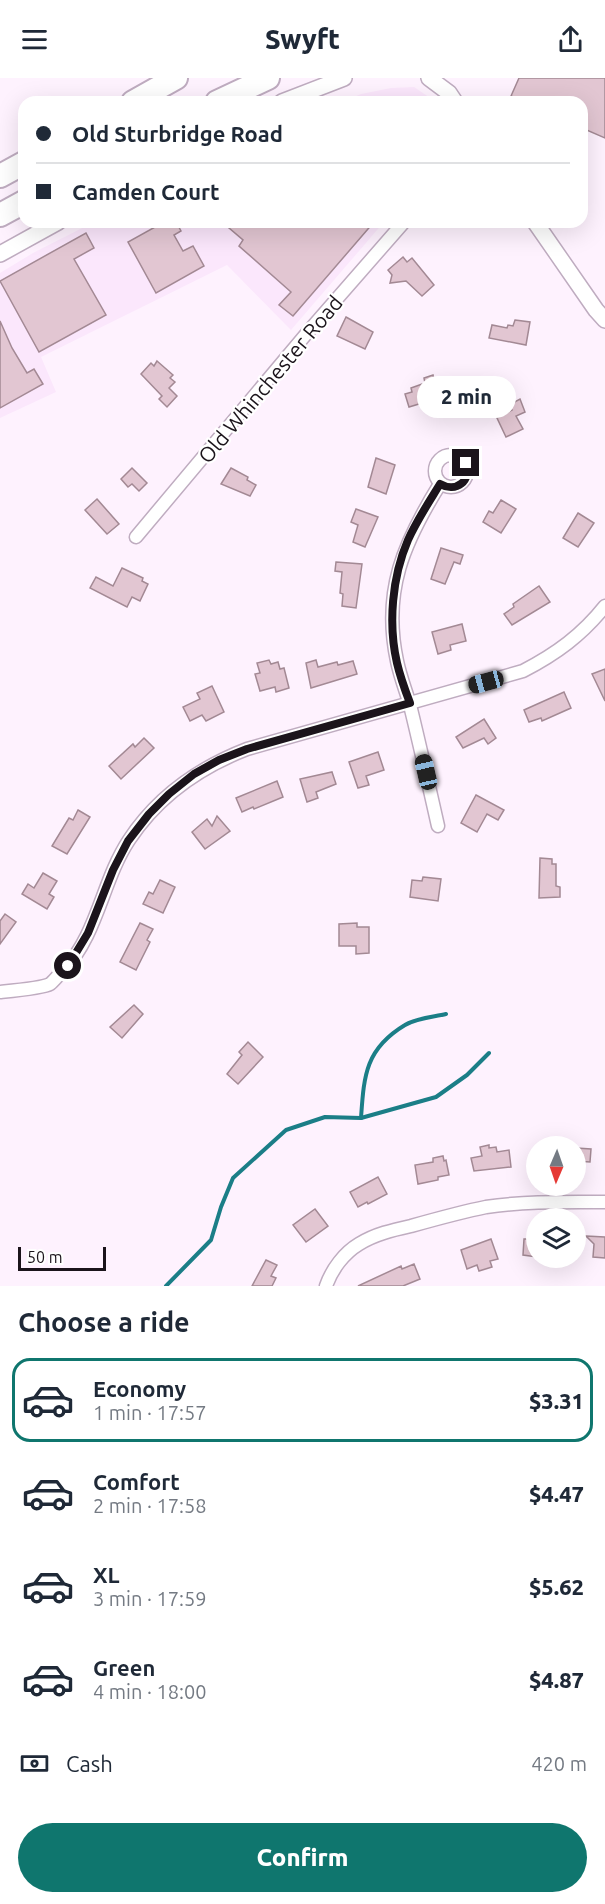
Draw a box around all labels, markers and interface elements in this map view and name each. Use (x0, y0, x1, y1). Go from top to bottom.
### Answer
icon: menu (18, 23, 51, 56)
icon: share (554, 23, 587, 56)
text: Swyft (265, 24, 340, 54)
text: Old Sturbridge Road (72, 121, 283, 146)
text: Camden Court (72, 179, 220, 204)
street label: Old Whinchester Road (193, 291, 347, 467)
callout: 2 min (416, 376, 516, 418)
text: 2 min (441, 385, 492, 408)
route end (452, 449, 479, 476)
car (466, 669, 506, 695)
car (413, 752, 439, 792)
route start (54, 952, 81, 979)
north arrow (526, 1136, 586, 1196)
map controls (526, 1136, 586, 1268)
button: layers (526, 1208, 586, 1268)
scale bar (18, 1244, 106, 1272)
text: 50 m (27, 1248, 63, 1266)
text: Choose a ride (18, 1307, 190, 1337)
icon: car (21, 1373, 75, 1427)
text: Economy (93, 1376, 186, 1401)
text: $3.31 (529, 1388, 584, 1413)
text: 1 min · 17:57 (93, 1401, 207, 1424)
icon: car (21, 1466, 75, 1520)
text: Comfort (93, 1469, 180, 1494)
text: $4.47 (529, 1481, 584, 1506)
text: 2 min · 17:58 (93, 1494, 207, 1517)
icon: car (21, 1559, 75, 1613)
text: XL (93, 1562, 120, 1587)
text: $5.62 (529, 1574, 584, 1599)
text: 3 min · 17:59 (93, 1587, 207, 1610)
icon: car (21, 1652, 75, 1706)
text: Green (93, 1655, 155, 1680)
text: $4.87 (529, 1667, 584, 1692)
text: 4 min · 18:00 (93, 1680, 207, 1703)
icon: cash (18, 1747, 51, 1780)
text: Cash (66, 1751, 113, 1776)
text: 420 m (531, 1752, 587, 1775)
button: Confirm (18, 1823, 587, 1892)

